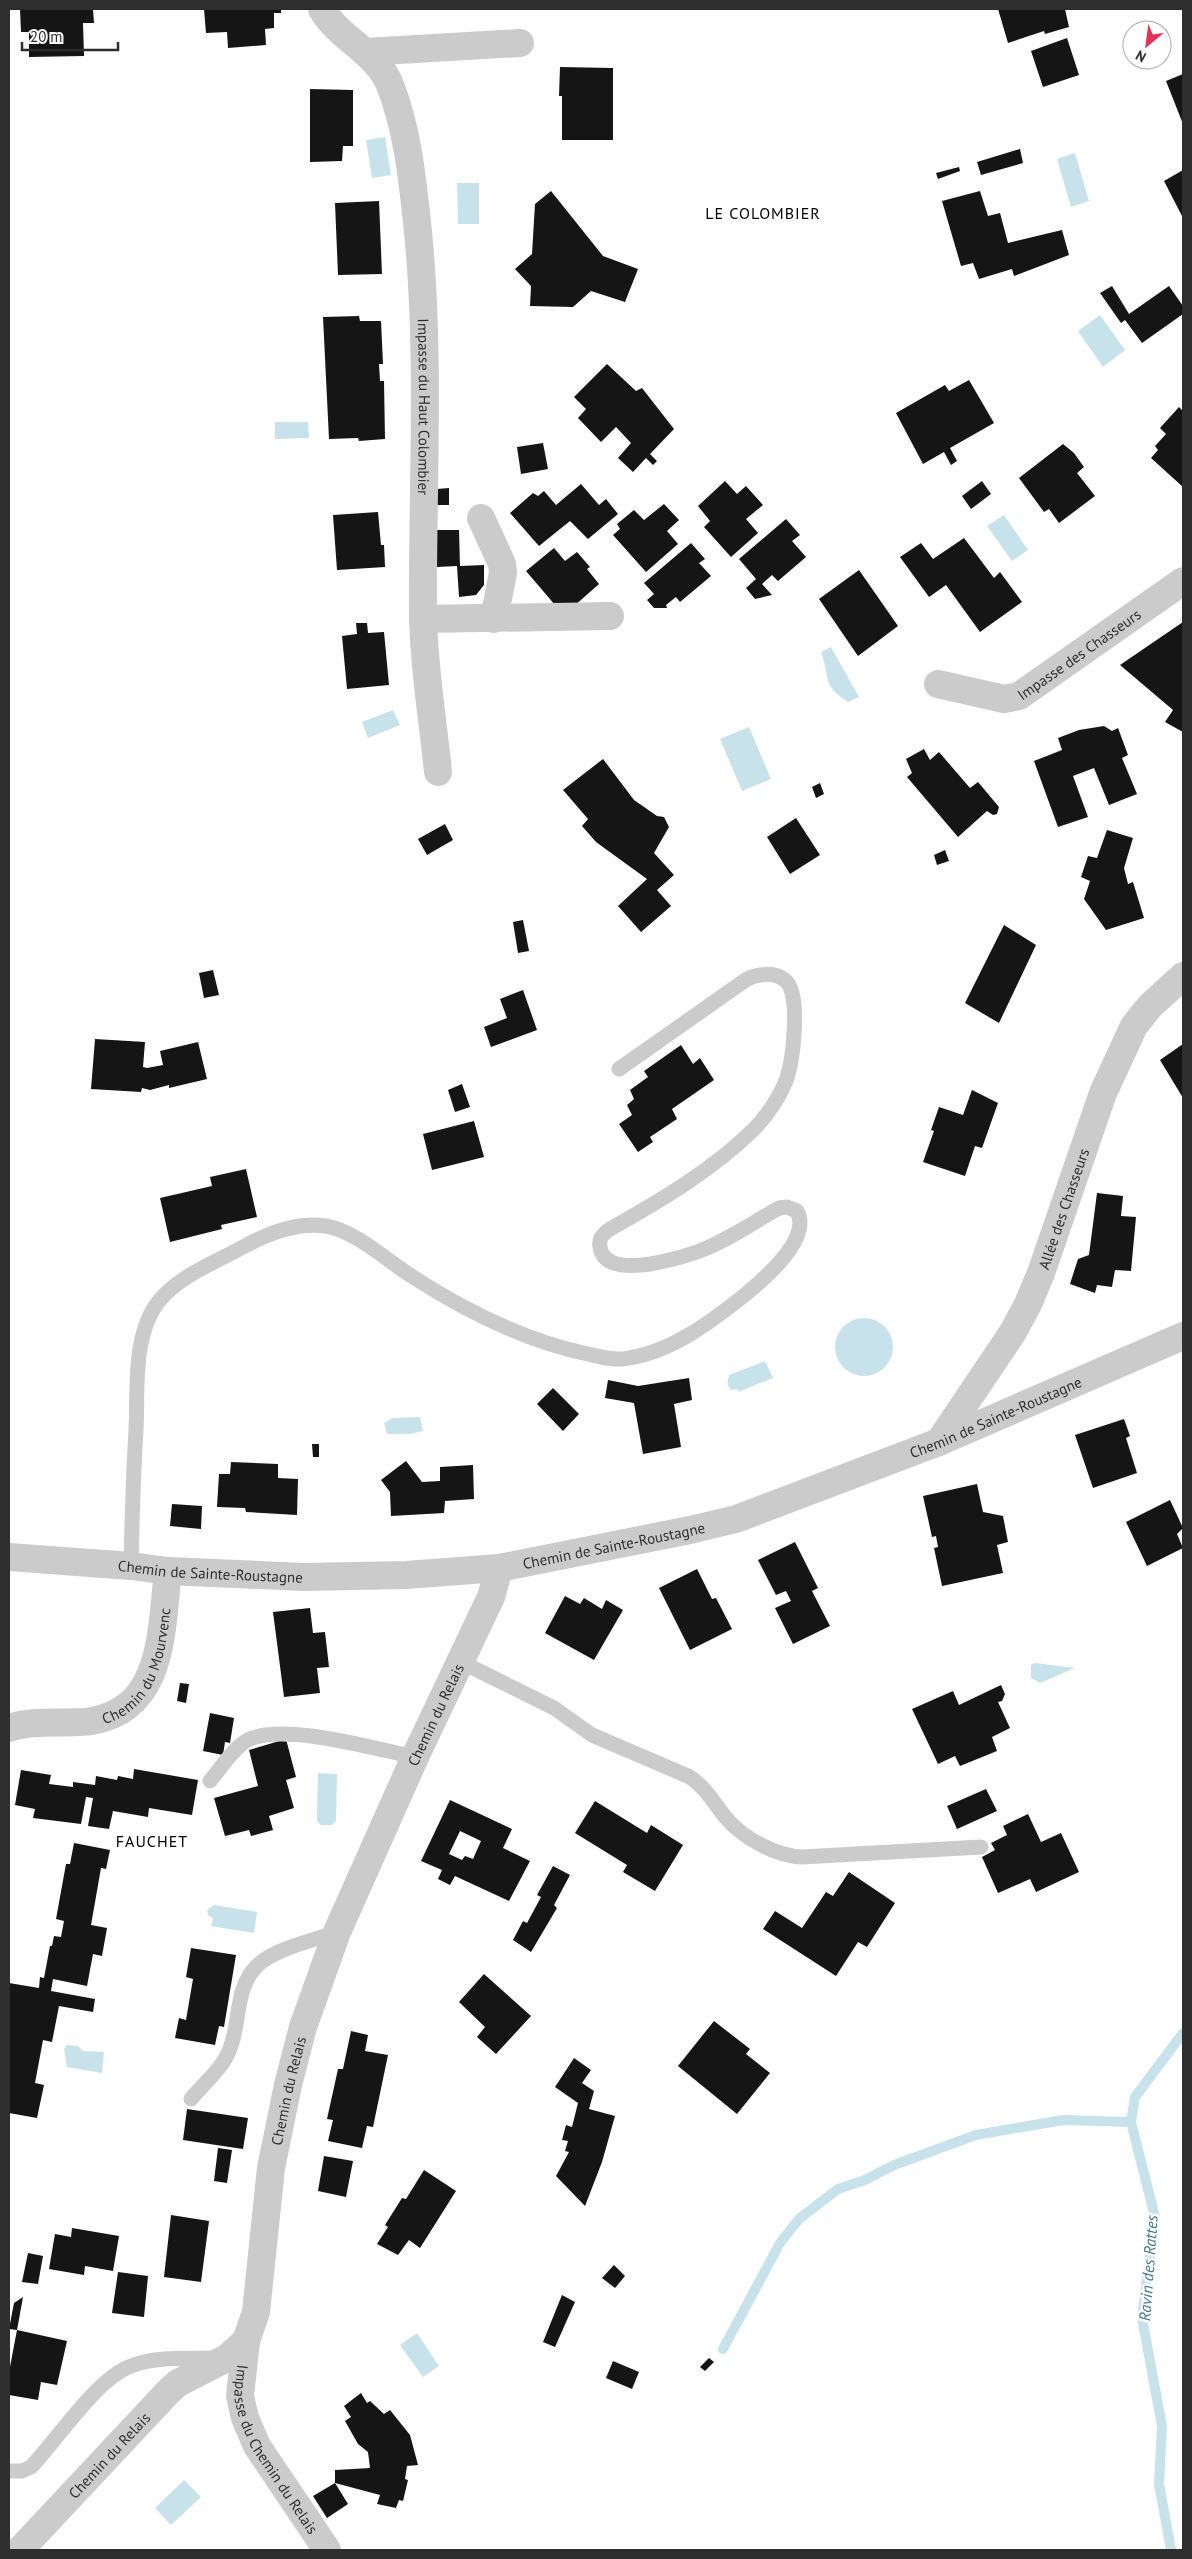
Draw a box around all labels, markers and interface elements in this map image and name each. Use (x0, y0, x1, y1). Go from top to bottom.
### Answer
scale bar (22, 20, 119, 52)
north arrow (1122, 20, 1172, 70)
text: 20 m (30, 27, 63, 46)
text: N (1132, 46, 1149, 66)
district label: LE COLOMBIER (705, 203, 821, 223)
street label: Impasse du Haut Colombier (414, 318, 434, 495)
street label: Impasse des Chasseurs (1013, 604, 1144, 704)
street label: Allée des Chasseurs (1034, 1146, 1093, 1272)
street label: Chemin de Sainte-Roustagne (907, 1372, 1084, 1462)
street label: Chemin de Sainte-Roustagne (521, 1517, 707, 1573)
street label: Chemin de Sainte-Roustagne (117, 1556, 303, 1586)
street label: Chemin du Mourvenc (99, 1607, 174, 1728)
street label: Chemin du Relais (403, 1660, 468, 1769)
district label: FAUCHET (116, 1831, 188, 1851)
street label: Chemin du Relais (266, 2034, 310, 2147)
water label: Ravin des Rattes (1134, 2214, 1162, 2322)
street label: Impasse du Chemin du Relais (230, 2364, 323, 2537)
street label: Chemin du Relais (64, 2408, 154, 2502)

